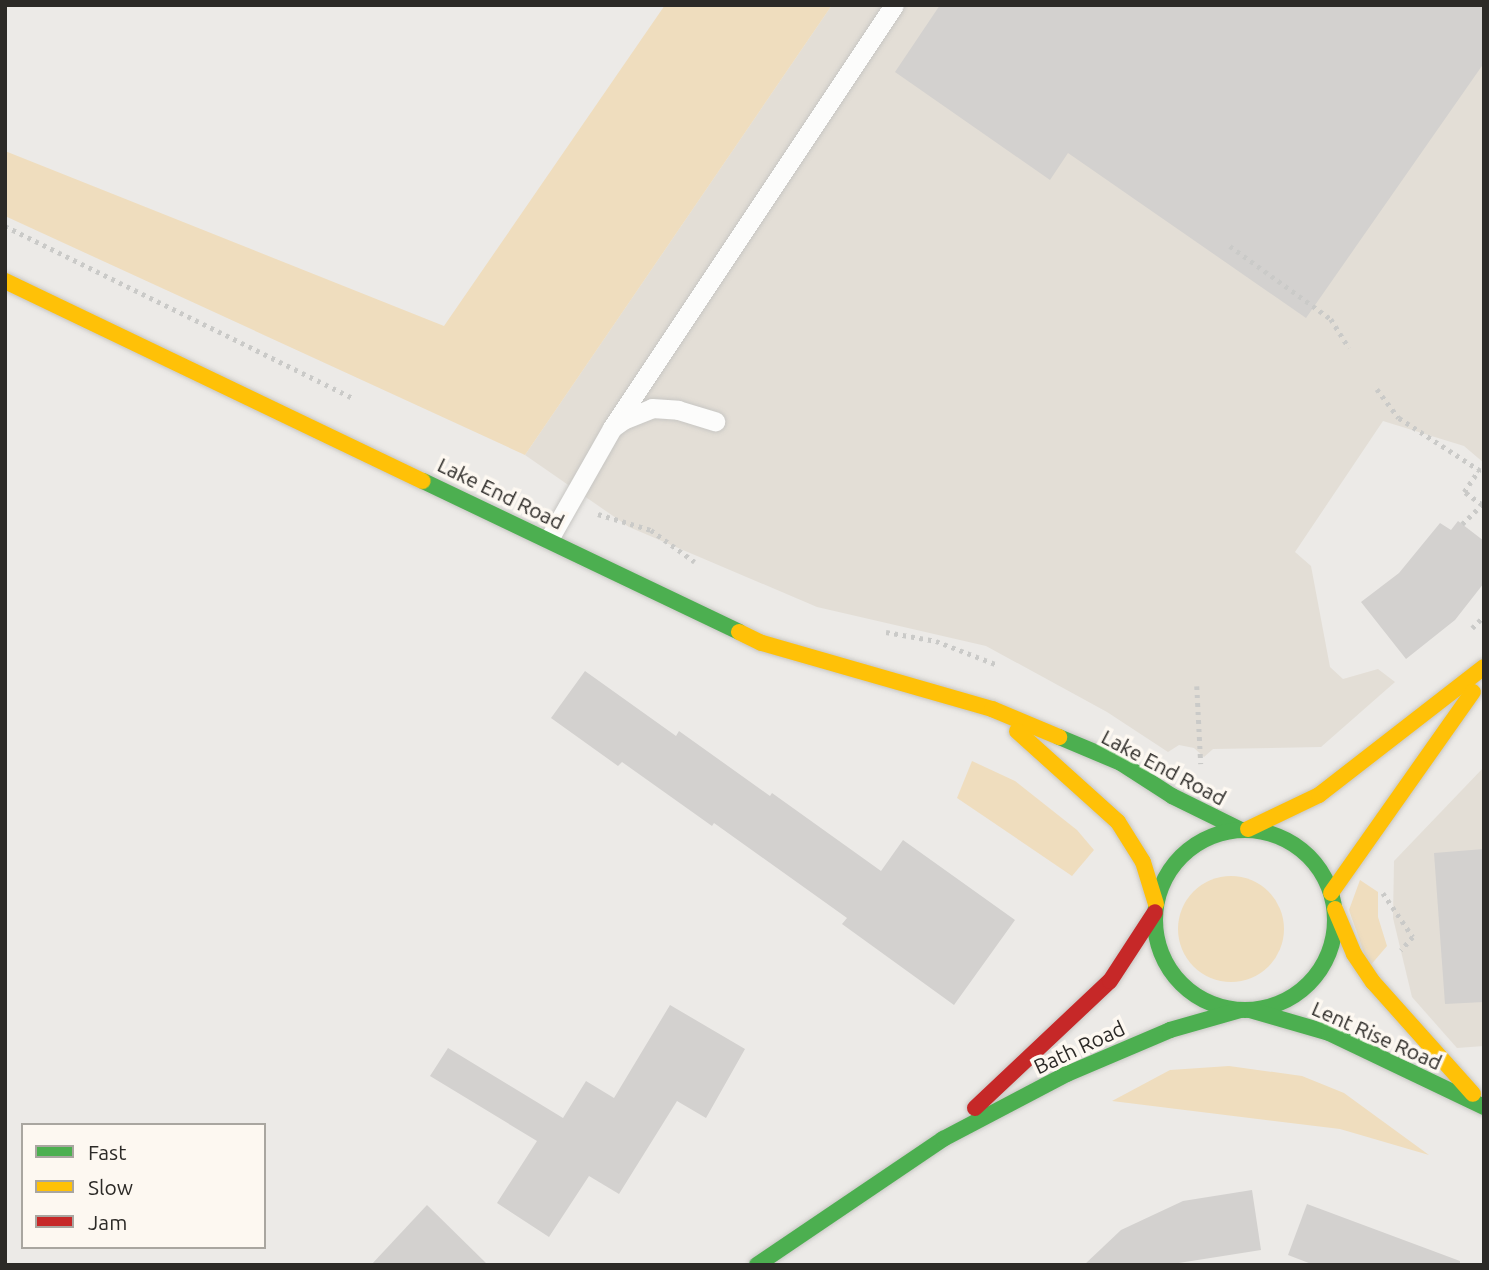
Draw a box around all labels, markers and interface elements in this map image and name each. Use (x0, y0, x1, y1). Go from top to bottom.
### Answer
street label: Lake End Road (434, 452, 568, 534)
street label: Lake End Road (1097, 724, 1231, 810)
street label: Lent Rise Road (1308, 995, 1446, 1075)
street label: Bath Road (1029, 1015, 1129, 1079)
legend (21, 1123, 266, 1249)
text: Fast (88, 1140, 126, 1164)
text: Slow (88, 1175, 133, 1199)
text: Jam (88, 1210, 127, 1234)

